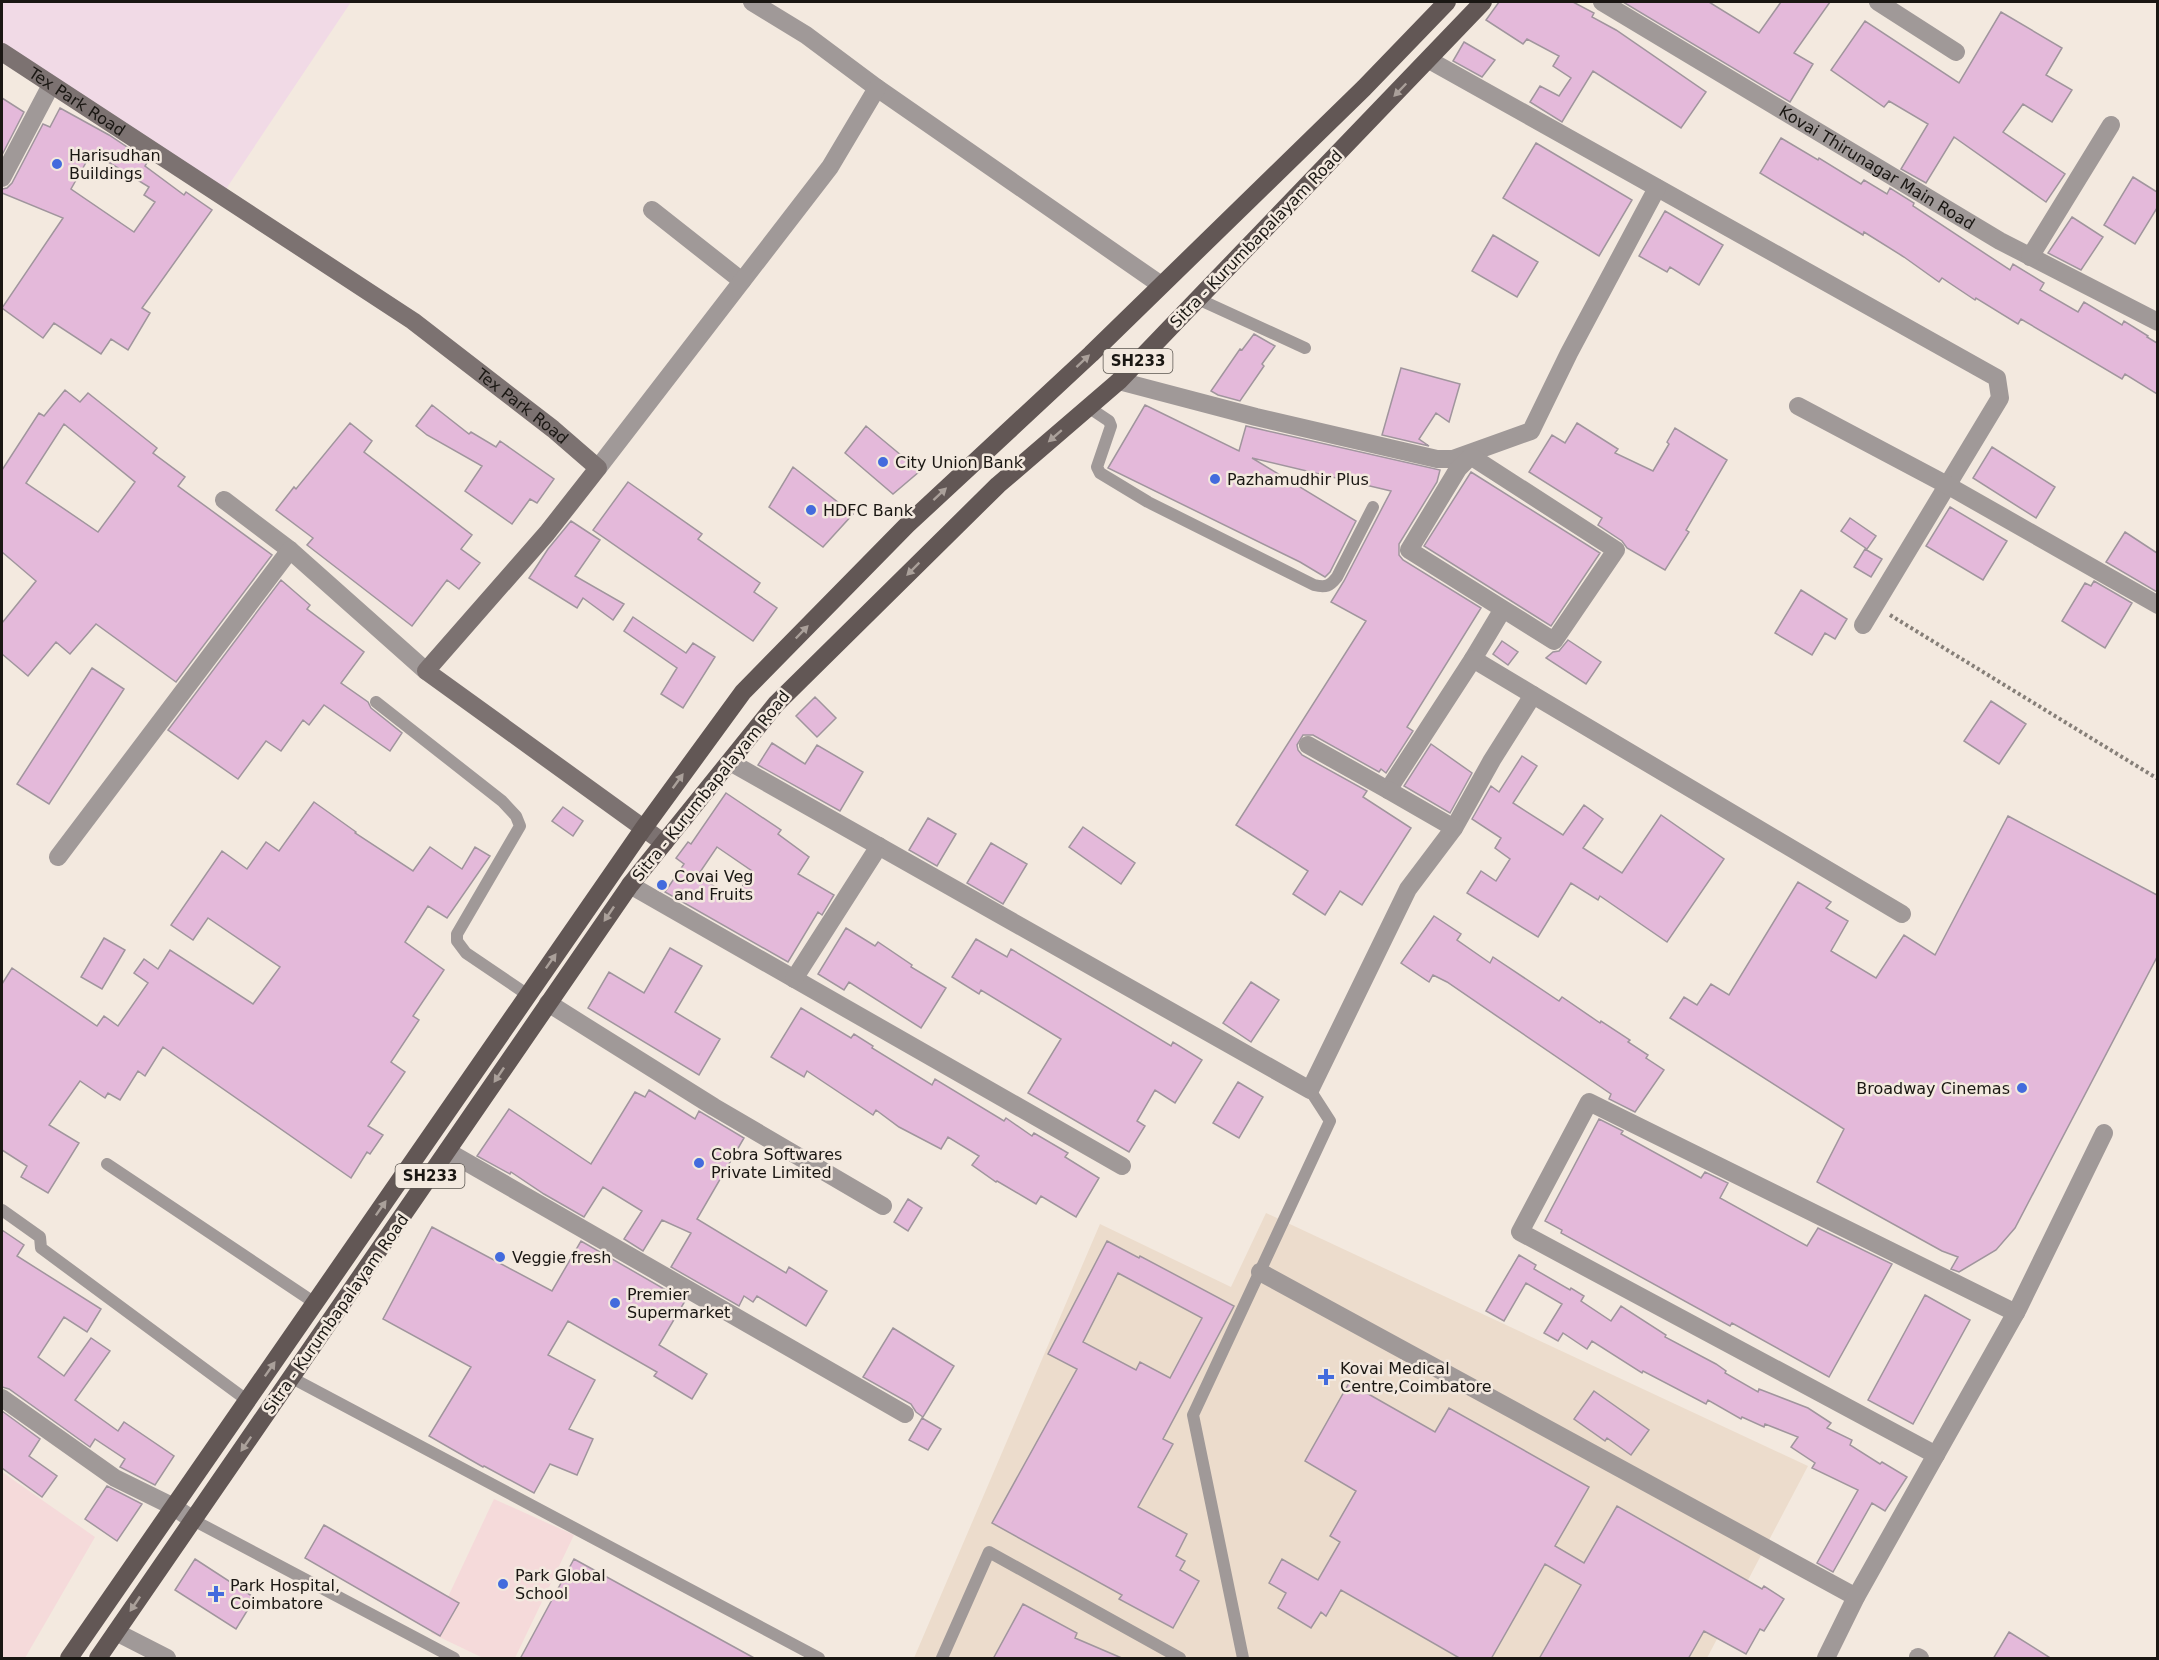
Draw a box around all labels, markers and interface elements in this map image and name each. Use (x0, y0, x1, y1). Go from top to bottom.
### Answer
street label: Tex Park Road (25, 62, 129, 140)
one-way arrow (1393, 82, 1407, 97)
street label: Kovai Thirunagar Main Road (1776, 101, 1978, 233)
place label: Harisudhan Buildings (69, 146, 161, 183)
street label: Sitra - Kurumbapalayam Road (1166, 146, 1346, 332)
marker: Harisudhan Buildings (50, 157, 64, 171)
road number: SH233 (1104, 349, 1172, 373)
one-way arrow (1076, 355, 1090, 369)
street label: Tex Park Road (472, 364, 572, 448)
one-way arrow (1048, 429, 1063, 442)
place label: City Union Bank (895, 453, 1024, 472)
marker: City Union Bank (876, 455, 890, 469)
place label: Pazhamudhir Plus (1227, 470, 1369, 489)
marker: Pazhamudhir Plus (1208, 472, 1222, 486)
one-way arrow (933, 487, 948, 501)
place label: HDFC Bank (823, 501, 914, 520)
marker: HDFC Bank (804, 503, 818, 517)
one-way arrow (906, 562, 920, 576)
one-way arrow (795, 626, 809, 640)
street label: Sitra - Kurumbapalayam Road (628, 687, 794, 885)
one-way arrow (672, 774, 684, 790)
place label: Covai Veg and Fruits (674, 867, 753, 904)
marker: Covai Veg and Fruits (655, 878, 669, 892)
one-way arrow (603, 906, 615, 922)
one-way arrow (545, 954, 557, 970)
one-way arrow (493, 1067, 505, 1083)
place label: Broadway Cinemas (1856, 1079, 2010, 1098)
marker: Broadway Cinemas (2015, 1081, 2029, 1095)
place label: Cobra Softwares Private Limited (711, 1145, 842, 1182)
marker: Cobra Softwares Private Limited (692, 1156, 706, 1170)
road number: SH233 (396, 1164, 464, 1188)
one-way arrow (375, 1201, 387, 1217)
street label: Sitra - Kurumbapalayam Road (260, 1210, 412, 1418)
place label: Veggie fresh (512, 1248, 611, 1267)
marker: Veggie fresh (493, 1250, 507, 1264)
place label: Premier Supermarket (627, 1285, 730, 1322)
marker: Premier Supermarket (608, 1296, 622, 1310)
place label: Kovai Medical Centre,Coimbatore (1340, 1359, 1492, 1396)
one-way arrow (264, 1361, 276, 1377)
marker: Kovai Medical Centre,Coimbatore (1317, 1368, 1335, 1386)
one-way arrow (241, 1436, 252, 1452)
place label: Park Global School (515, 1566, 606, 1603)
place label: Park Hospital, Coimbatore (230, 1576, 340, 1613)
marker: Park Global School (496, 1577, 510, 1591)
marker: Park Hospital, Coimbatore (207, 1585, 225, 1603)
one-way arrow (130, 1596, 141, 1613)

